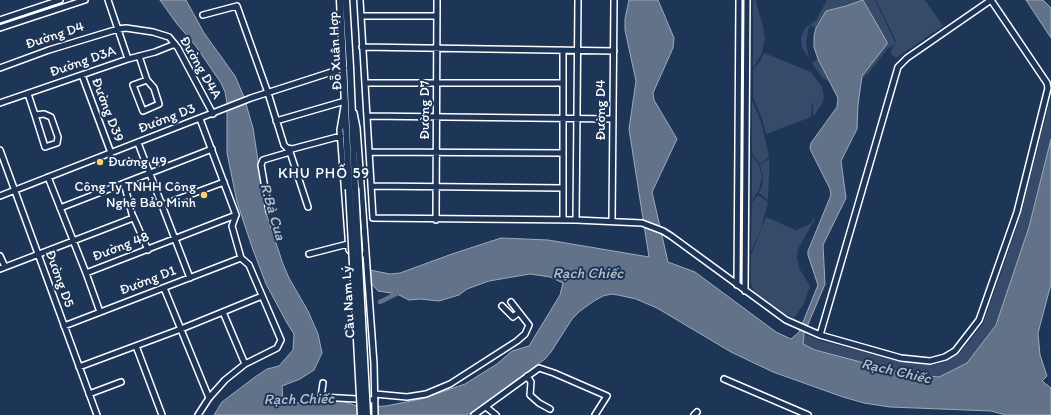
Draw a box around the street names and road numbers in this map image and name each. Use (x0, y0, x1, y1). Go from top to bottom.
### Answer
street label: Đỗ Xuân Hợp (326, 11, 346, 91)
street label: Đường D4 (23, 19, 87, 53)
street label: Đường D4A (175, 34, 225, 102)
street label: Đường D3A (48, 43, 118, 81)
street label: Đường D39 (87, 76, 127, 144)
street label: Đường D7 (417, 80, 433, 140)
street label: Đường D4 (593, 80, 609, 140)
street label: Đường D3 (136, 100, 198, 138)
street label: Đường 48 (90, 229, 152, 265)
street label: Đường D5 (41, 248, 77, 310)
street label: Đường D1 (117, 263, 179, 299)
street label: Cầu Nam Lý (339, 265, 359, 339)

